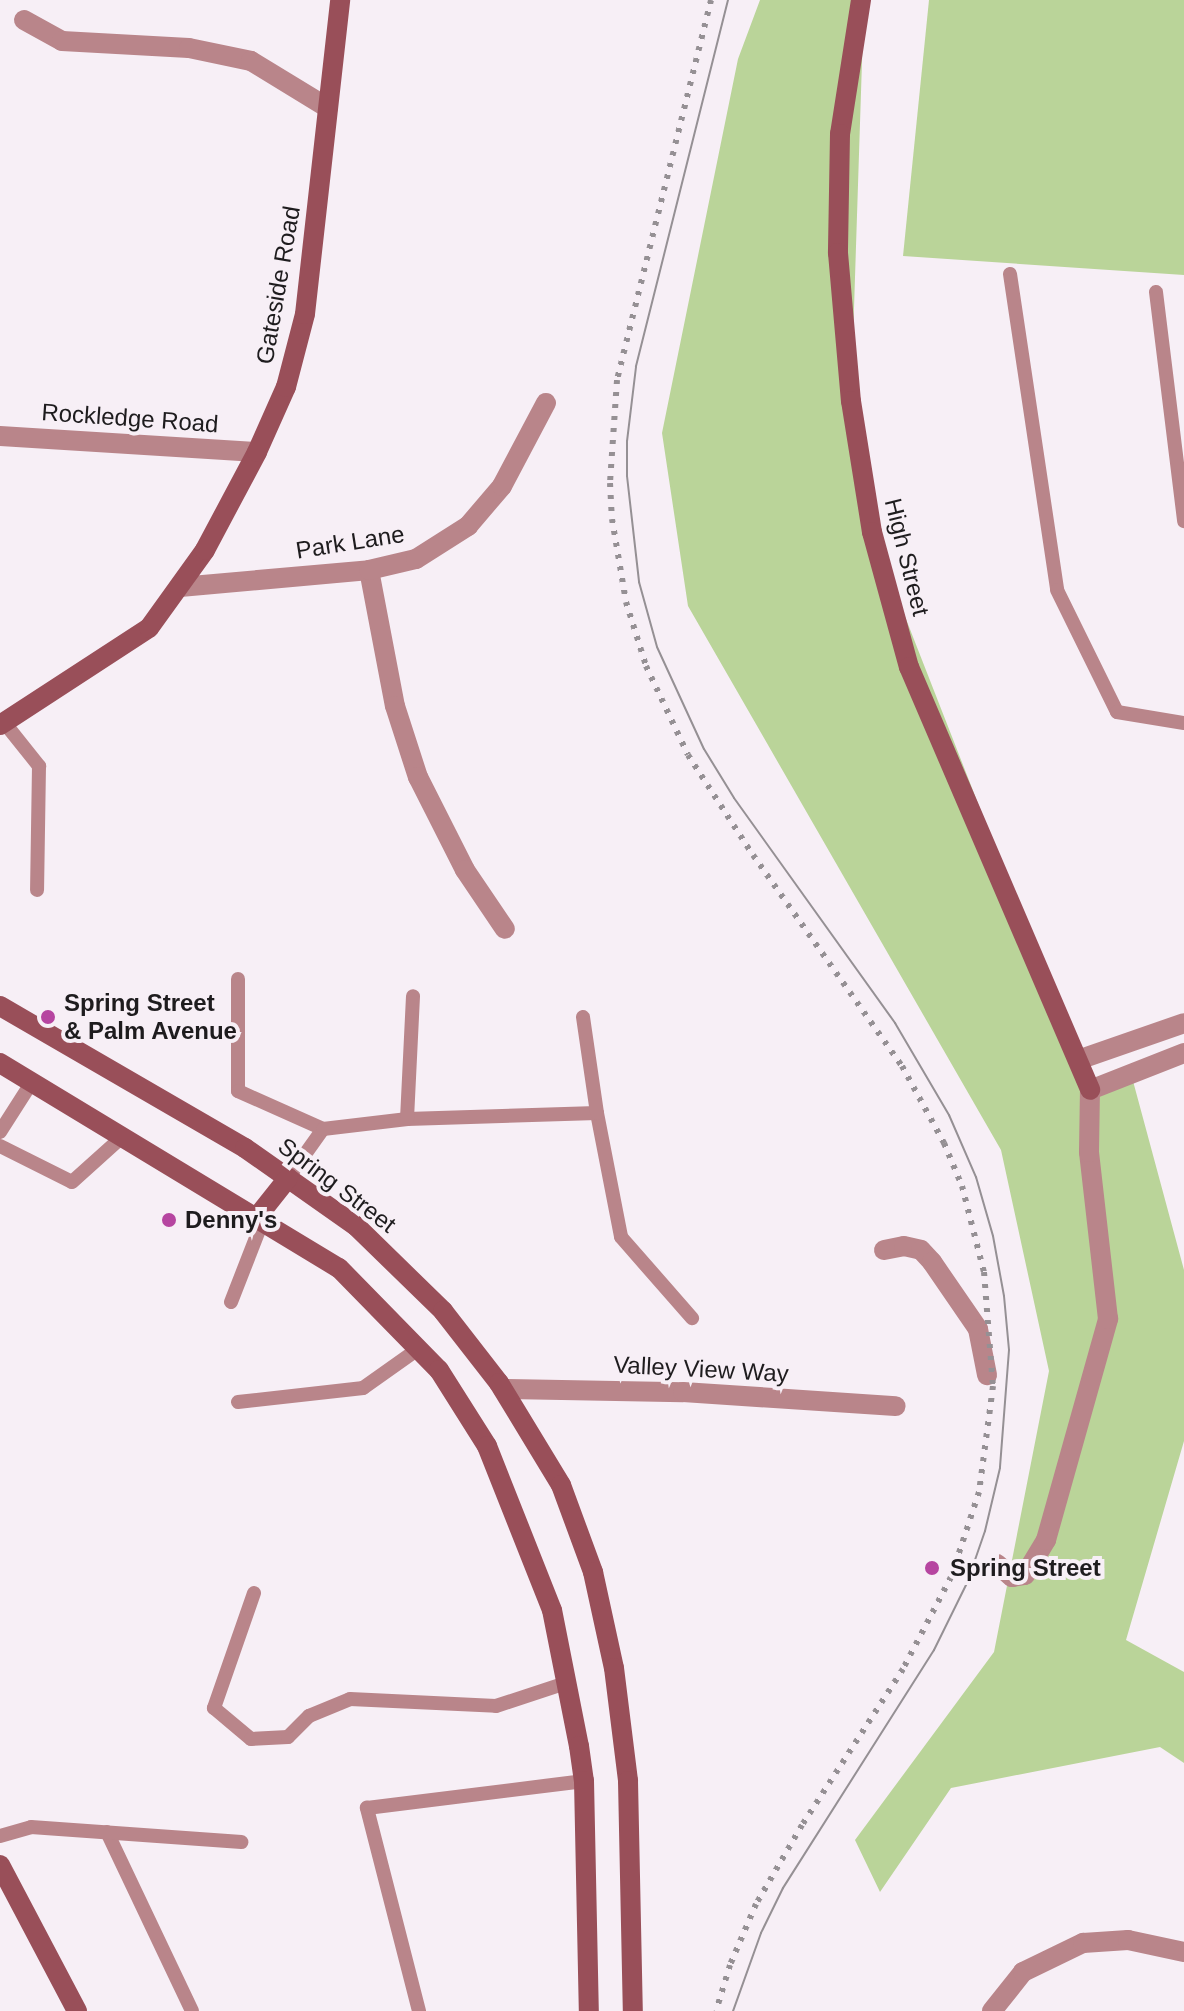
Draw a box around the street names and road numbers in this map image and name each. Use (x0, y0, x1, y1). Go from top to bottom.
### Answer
street label: Gateside Road (250, 204, 306, 366)
street label: Rockledge Road (40, 397, 220, 439)
street label: High Street (879, 495, 935, 619)
street label: Park Lane (294, 519, 406, 565)
street label: Spring Street (272, 1131, 402, 1239)
street label: Valley View Way (613, 1350, 789, 1388)

